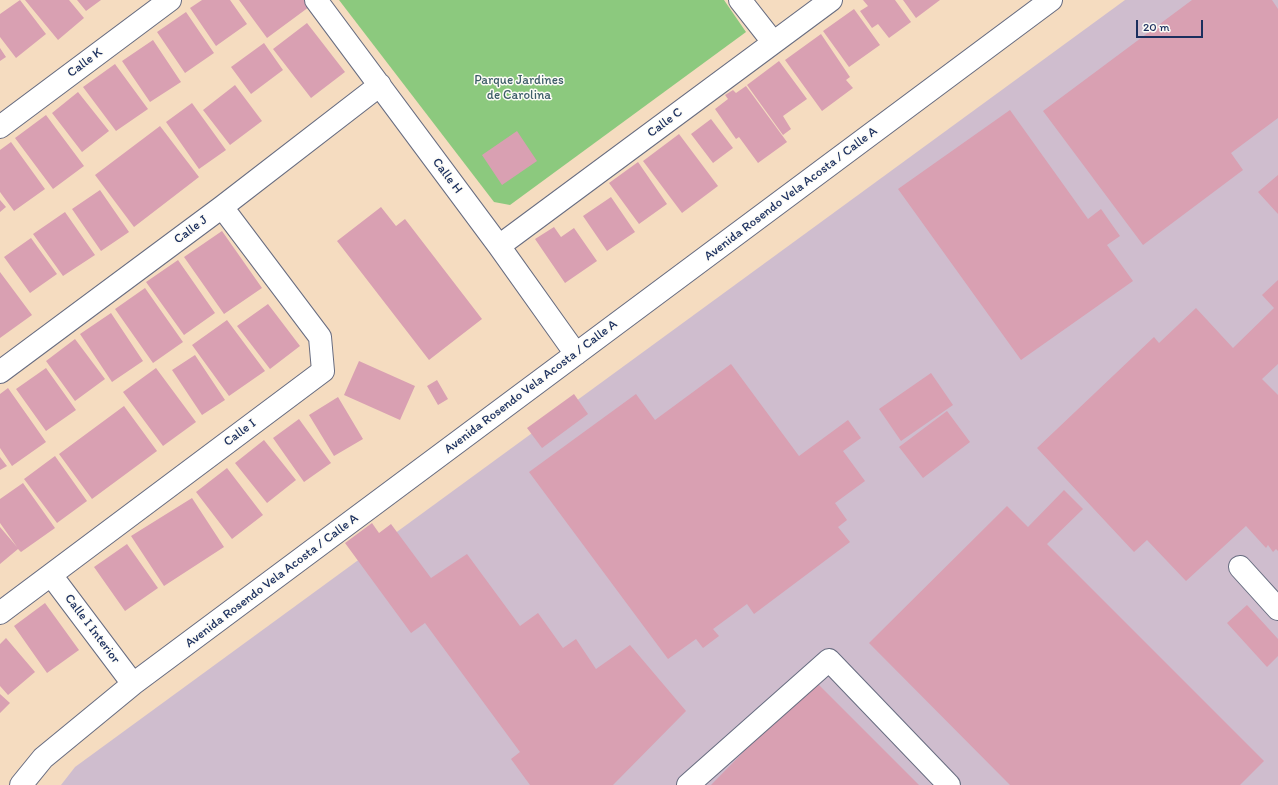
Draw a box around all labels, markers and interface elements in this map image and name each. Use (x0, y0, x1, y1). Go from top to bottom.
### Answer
scale bar (1138, 12, 1205, 38)
text: 20 m (1143, 20, 1170, 34)
street label: Calle K (64, 45, 106, 81)
park label: Parque Jardines de Carolina (474, 73, 564, 104)
street label: Calle C (644, 105, 686, 141)
street label: Avenida Rosendo Vela Acosta / Calle A (701, 124, 881, 264)
street label: Calle H (429, 155, 465, 197)
street label: Calle J (171, 212, 211, 248)
street label: Avenida Rosendo Vela Acosta / Calle A (441, 317, 621, 457)
street label: Calle I (221, 416, 259, 450)
street label: Avenida Rosendo Vela Acosta / Calle A (182, 511, 362, 651)
street label: Calle I Interior (61, 591, 123, 667)

